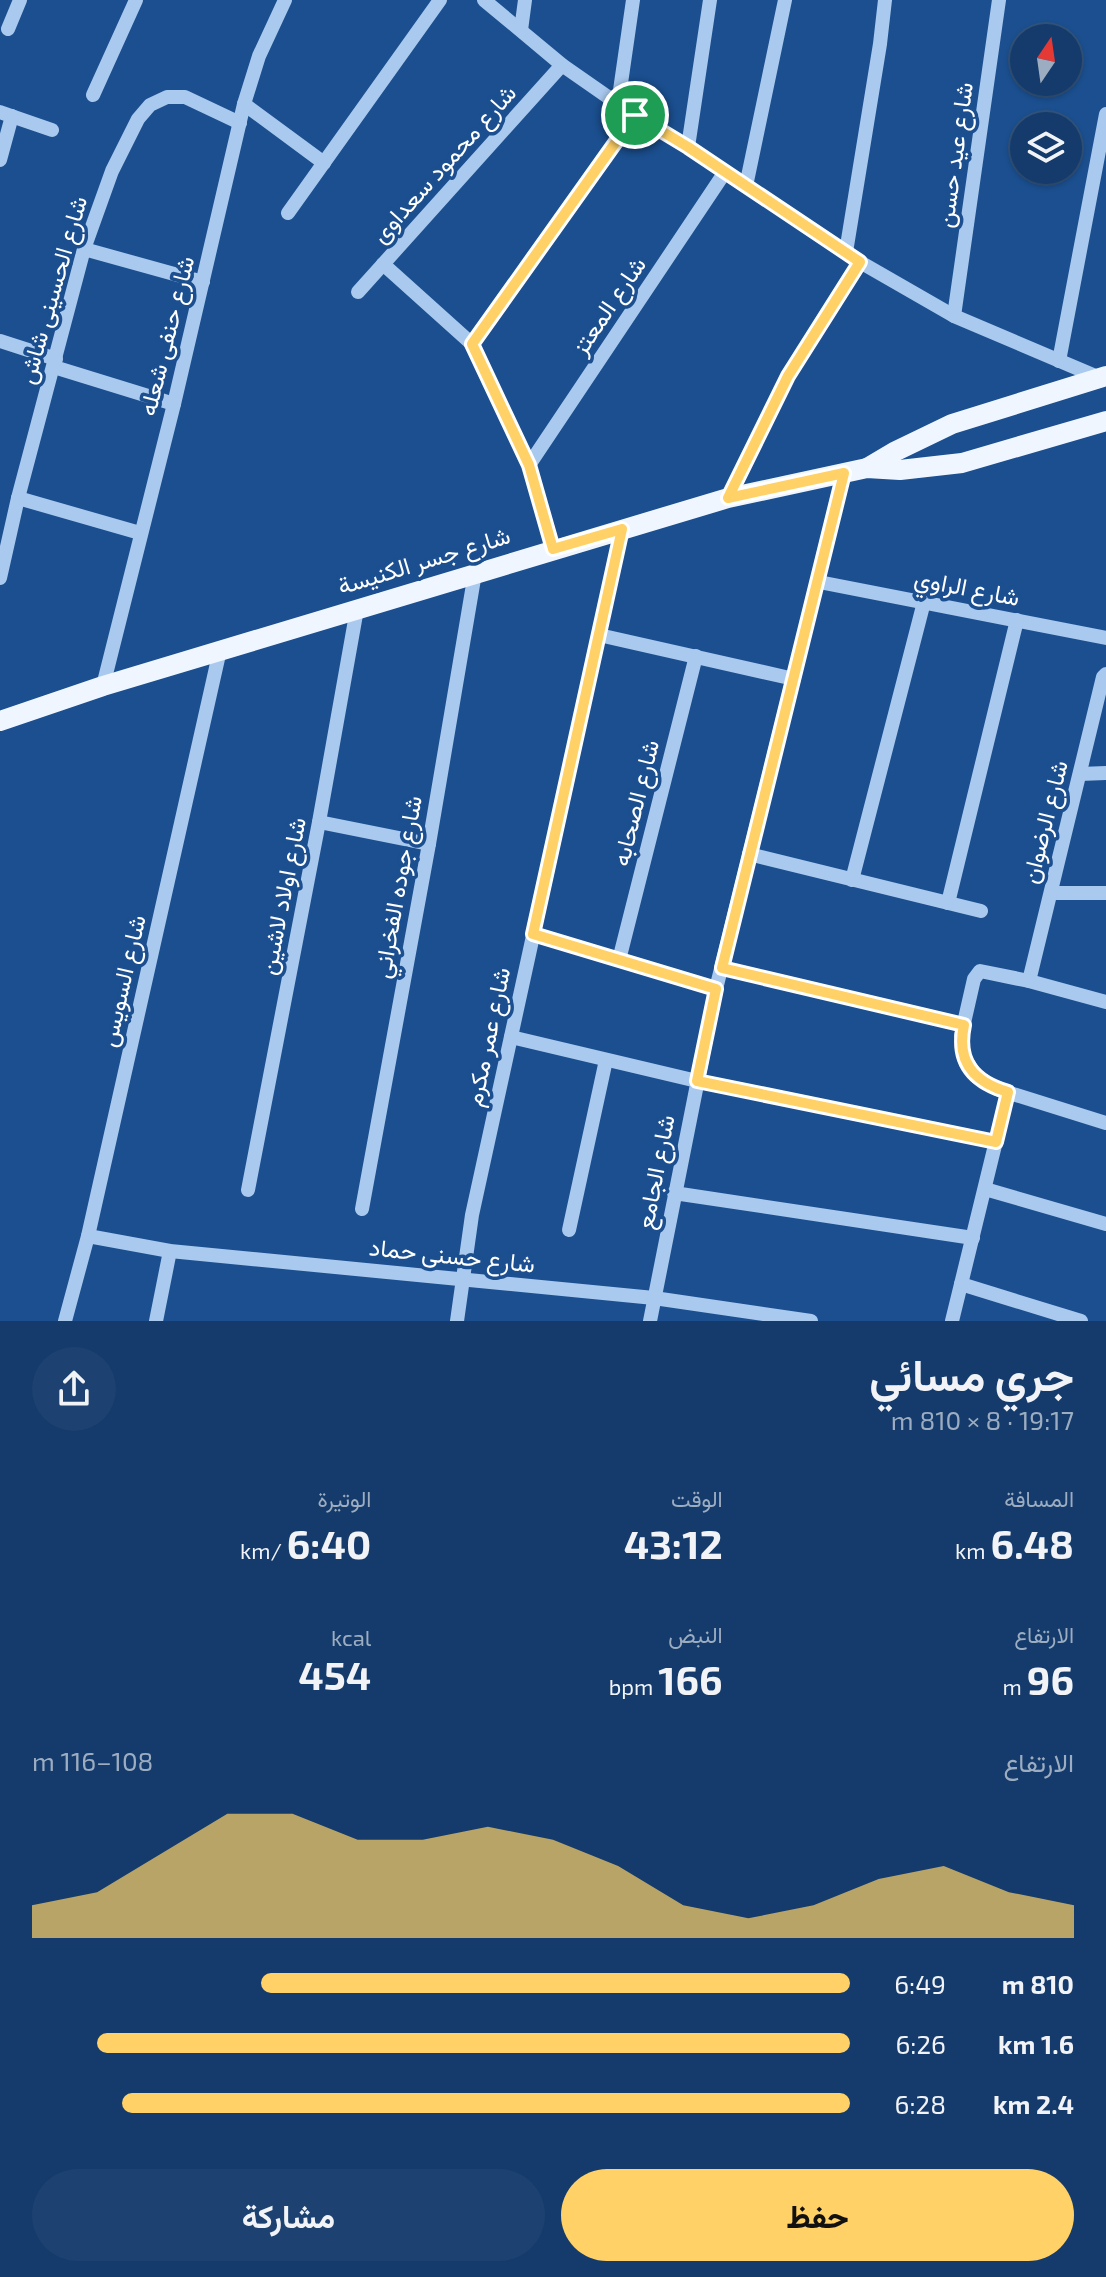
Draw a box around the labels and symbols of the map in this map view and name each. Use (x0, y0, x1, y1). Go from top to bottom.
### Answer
north arrow (1010, 24, 1082, 96)
street label: شارع محمود سعداوى (364, 78, 524, 250)
street label: شارع عيد حسن (929, 80, 981, 230)
pin (601, 81, 669, 149)
street label: شارع الحسينى شاش (11, 192, 95, 388)
street label: شارع المعتز (564, 251, 654, 362)
street label: شارع حنفى شعله (132, 253, 202, 419)
street label: شارع جسر الكنيسة (334, 520, 514, 602)
street label: شارع الراوي (911, 562, 1023, 617)
street label: شارع الصحابه (605, 737, 667, 869)
street label: شارع الرضوان (1014, 757, 1076, 887)
street label: شارع جوده الفخراني (366, 793, 433, 981)
street label: شارع اولاد لاشين (252, 815, 314, 977)
street label: شارع السويس (92, 912, 154, 1050)
street label: شارع عمر مكرم (458, 965, 518, 1109)
street label: شارع الجامع (629, 1112, 684, 1232)
street label: شارع حسنى حماد (367, 1231, 537, 1281)

